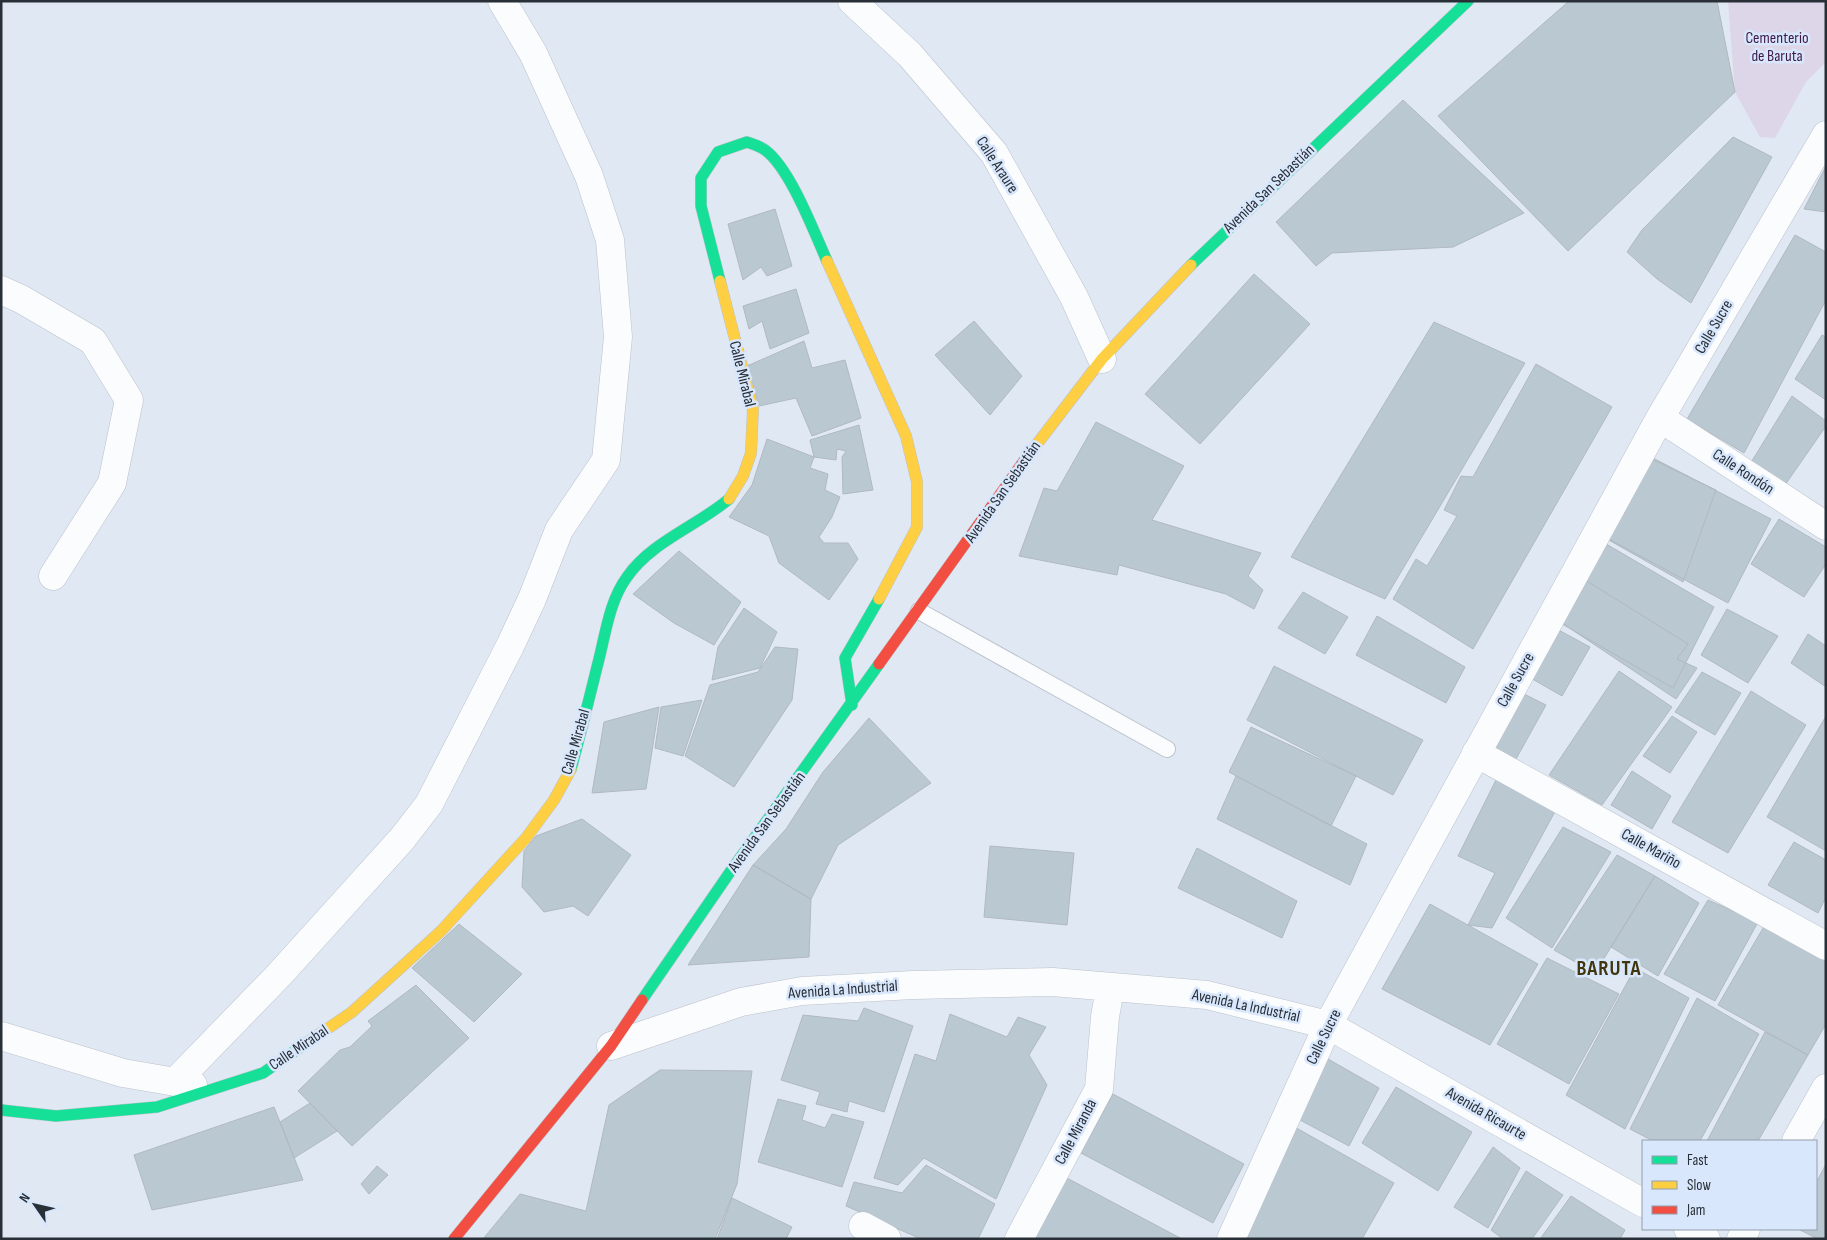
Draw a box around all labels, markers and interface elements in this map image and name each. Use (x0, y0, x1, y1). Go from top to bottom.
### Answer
park label: Cementerio de Baruta (1745, 29, 1809, 66)
street label: Calle Araure (972, 133, 1022, 197)
street label: Avenida San Sebastián (1219, 141, 1319, 238)
street label: Calle Sucre (1691, 297, 1737, 357)
street label: Calle Mirabal (725, 339, 759, 409)
street label: Avenida San Sebastián (960, 438, 1045, 547)
street label: Calle Rondón (1709, 445, 1777, 499)
street label: Calle Sucre (1493, 650, 1539, 710)
street label: Calle Mirabal (558, 707, 594, 777)
street label: Avenida San Sebastián (724, 768, 810, 877)
street label: Calle Mariño (1618, 825, 1684, 873)
district label: BARUTA (1576, 956, 1642, 981)
street label: Avenida La Industrial (787, 977, 898, 1003)
street label: Avenida La Industrial (1189, 985, 1302, 1027)
street label: Calle Sucre (1302, 1006, 1346, 1068)
street label: Calle Mirabal (266, 1021, 332, 1075)
street label: Avenida Ricaurte (1442, 1083, 1530, 1145)
street label: Calle Miranda (1051, 1096, 1101, 1168)
legend (1642, 1140, 1817, 1230)
text: Fast (1687, 1151, 1709, 1170)
text: Slow (1687, 1176, 1711, 1195)
north arrow (10, 1180, 60, 1230)
text: N (15, 1190, 34, 1206)
text: Jam (1686, 1201, 1705, 1220)

